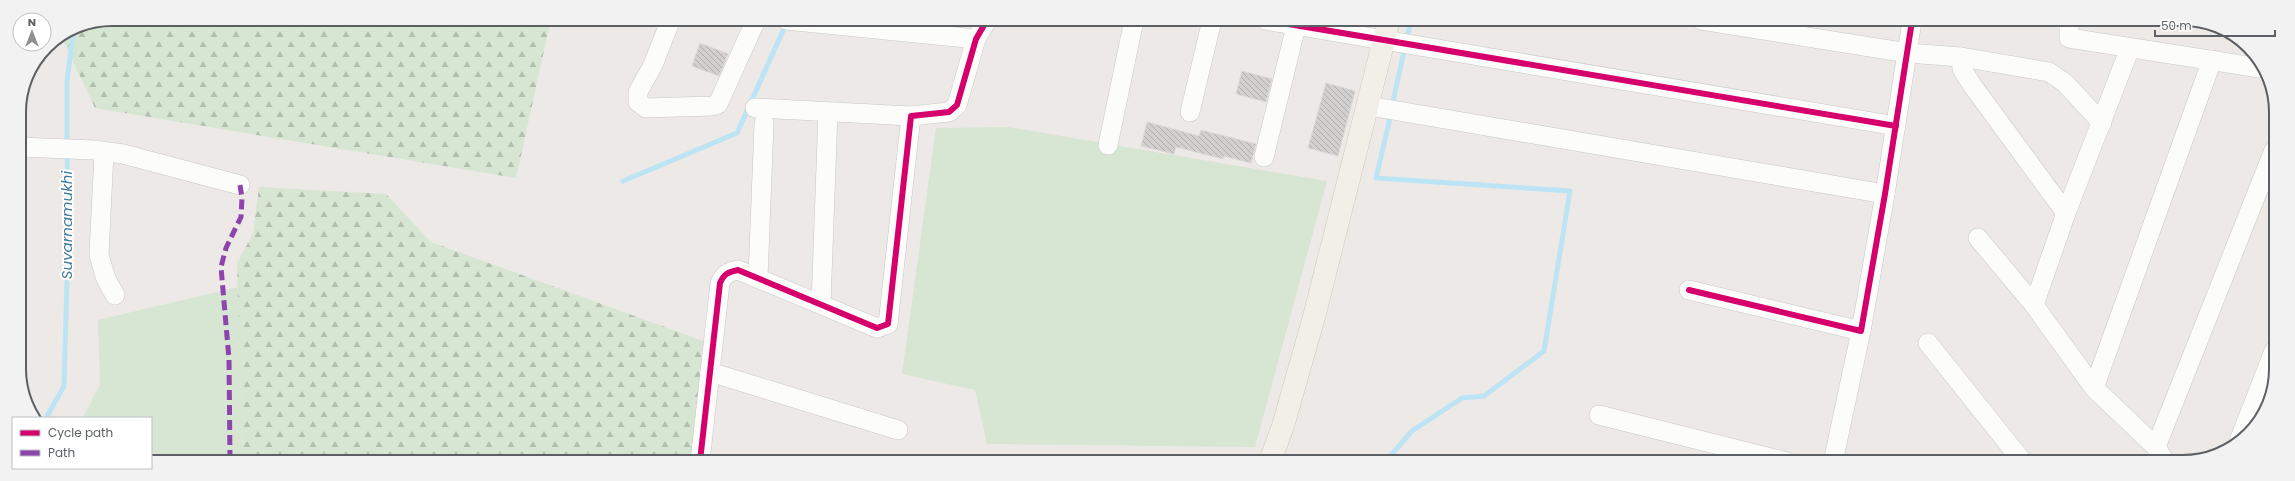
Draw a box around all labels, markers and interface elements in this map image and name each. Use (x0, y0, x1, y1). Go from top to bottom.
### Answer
north arrow (12, 12, 52, 52)
scale bar (2155, 12, 2275, 38)
text: N (28, 14, 36, 30)
text: 50 m (2161, 17, 2192, 34)
water label: Suvarnamukhi (56, 171, 77, 279)
legend (12, 417, 152, 469)
text: Cycle path (48, 424, 113, 441)
text: Path (48, 444, 75, 461)

